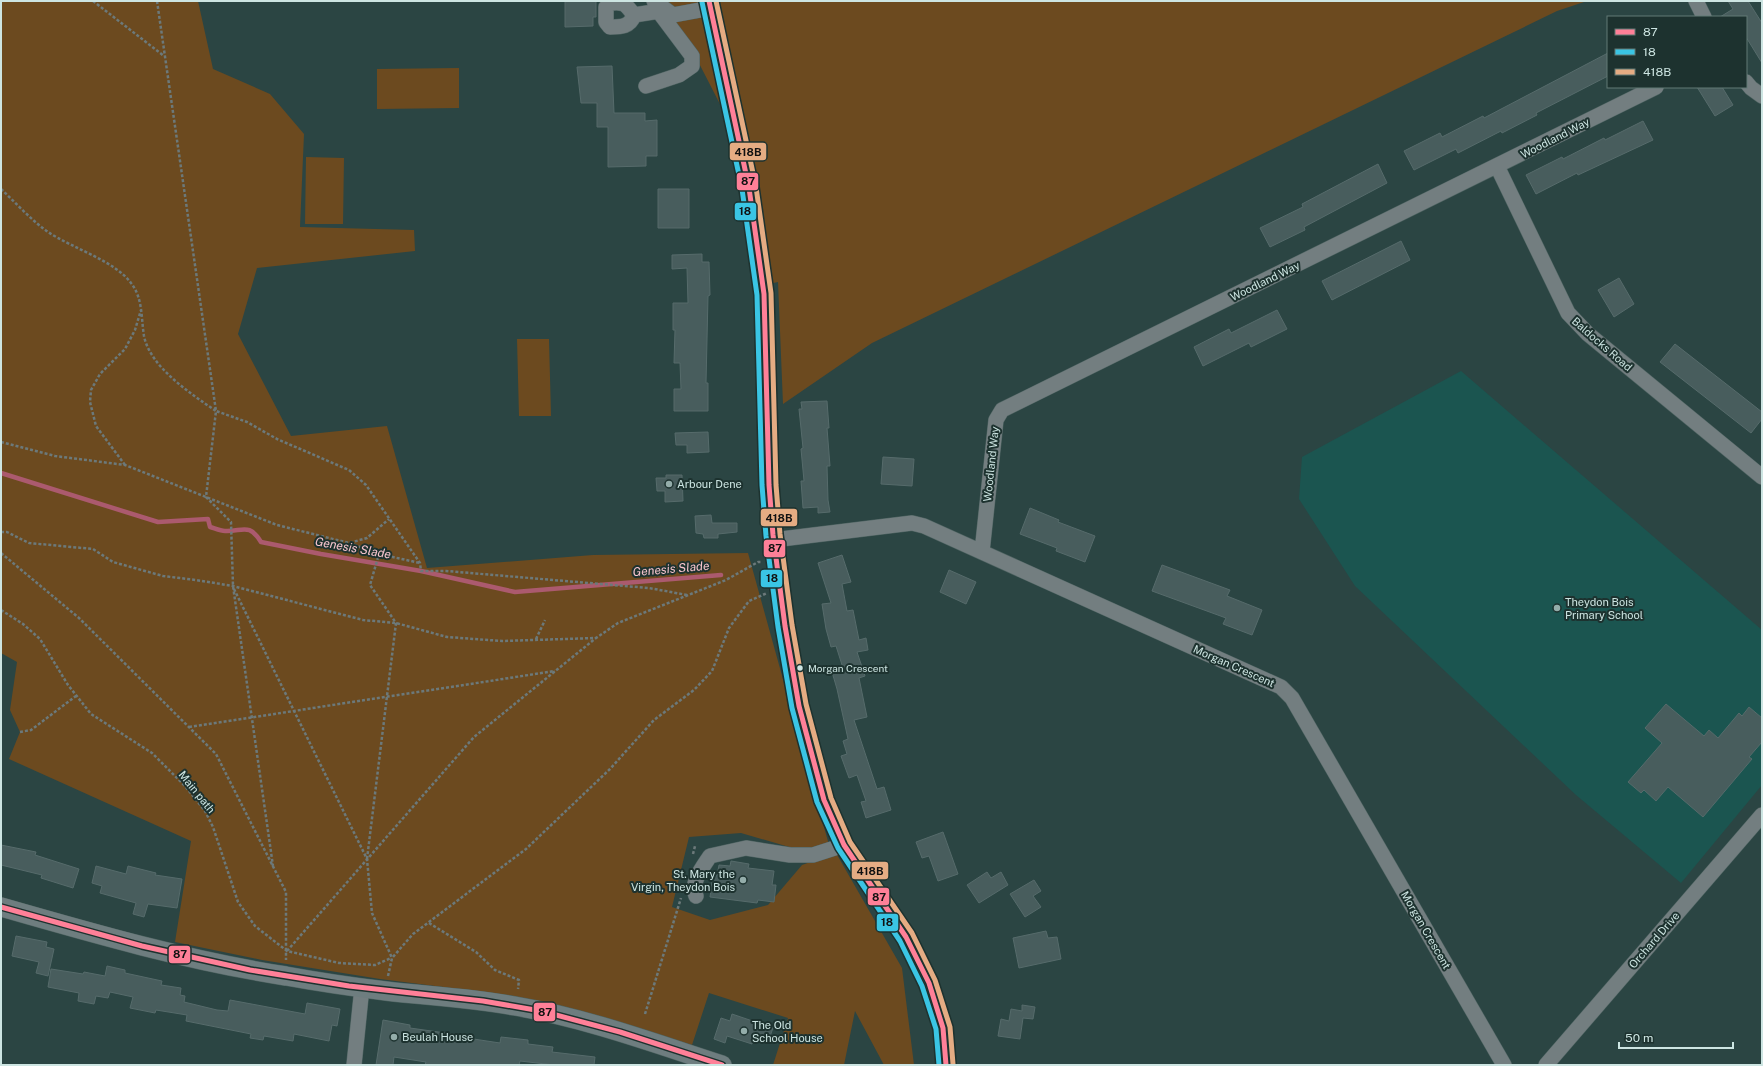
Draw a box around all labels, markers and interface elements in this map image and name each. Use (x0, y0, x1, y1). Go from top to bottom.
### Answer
legend (1607, 16, 1747, 88)
text: 87 (1643, 25, 1658, 39)
text: 18 (1643, 45, 1656, 59)
text: 418B (1643, 65, 1671, 79)
street label: Woodland Way (1519, 115, 1591, 160)
line badge: 418B (729, 142, 767, 161)
text: 418B (735, 146, 762, 158)
line badge: 87 (736, 172, 759, 191)
text: 87 (741, 175, 755, 187)
line badge: 18 (734, 202, 757, 221)
text: 18 (739, 205, 751, 217)
street label: Woodland Way (1228, 259, 1302, 303)
street label: Baldocks Road (1570, 315, 1634, 373)
street label: Woodland Way (981, 426, 1001, 502)
place label: Arbour Dene (677, 478, 742, 490)
marker: Arbour Dene (664, 479, 674, 489)
line badge: 418B (760, 508, 798, 527)
text: 418B (766, 512, 793, 524)
water label: Genesis Slade (314, 534, 393, 562)
line badge: 87 (763, 539, 786, 558)
text: 87 (768, 542, 782, 554)
water label: Genesis Slade (632, 559, 710, 579)
line badge: 18 (760, 569, 783, 588)
text: 18 (766, 572, 778, 584)
place label: Theydon Bois Primary School (1565, 596, 1643, 621)
marker: Theydon Bois Primary School (1552, 603, 1562, 613)
street label: Morgan Crescent (1191, 643, 1277, 689)
place label: Morgan Crescent (808, 662, 888, 674)
marker: Morgan Crescent (795, 663, 805, 673)
street label: Main path (176, 769, 218, 815)
line badge: 418B (851, 861, 889, 880)
text: 418B (857, 865, 884, 877)
place label: St. Mary the Virgin, Theydon Bois (631, 868, 735, 893)
marker: St. Mary the Virgin, Theydon Bois (738, 875, 748, 885)
line badge: 87 (867, 887, 890, 906)
street label: Morgan Crescent (1399, 889, 1453, 971)
text: 87 (872, 891, 886, 903)
street label: Orchard Drive (1626, 910, 1682, 970)
line badge: 18 (876, 913, 899, 932)
text: 18 (881, 916, 893, 928)
line badge: 87 (168, 945, 191, 964)
text: 87 (173, 948, 187, 960)
line badge: 87 (533, 1002, 556, 1022)
text: 87 (538, 1006, 552, 1018)
place label: The Old School House (752, 1019, 823, 1044)
scale bar (1619, 1024, 1733, 1050)
marker: The Old School House (739, 1026, 749, 1036)
place label: Beulah House (402, 1031, 473, 1043)
text: 50 m (1625, 1031, 1653, 1045)
marker: Beulah House (389, 1032, 399, 1042)

